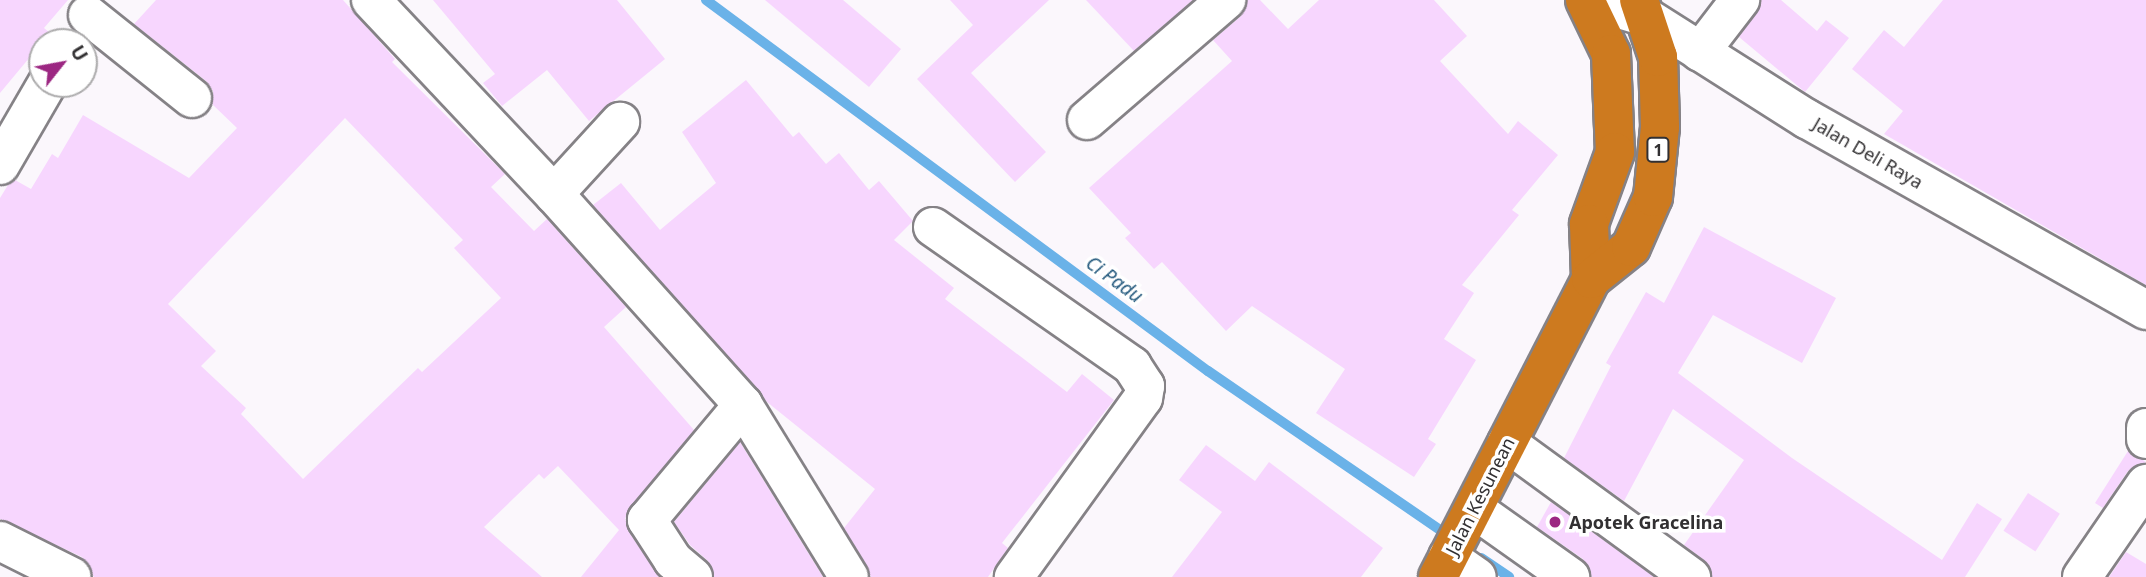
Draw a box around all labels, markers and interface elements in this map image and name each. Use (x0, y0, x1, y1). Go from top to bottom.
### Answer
north arrow (28, 28, 98, 98)
text: U (64, 40, 94, 66)
street label: Jalan Deli Raya (1809, 113, 1927, 193)
road number: 1 (1646, 138, 1670, 162)
water label: Ci Padu (1081, 252, 1147, 308)
street label: Jalan Kesunean (1441, 434, 1519, 558)
place label: Apotek Gracelina (1569, 511, 1723, 533)
marker: Apotek Gracelina (1547, 514, 1563, 530)

